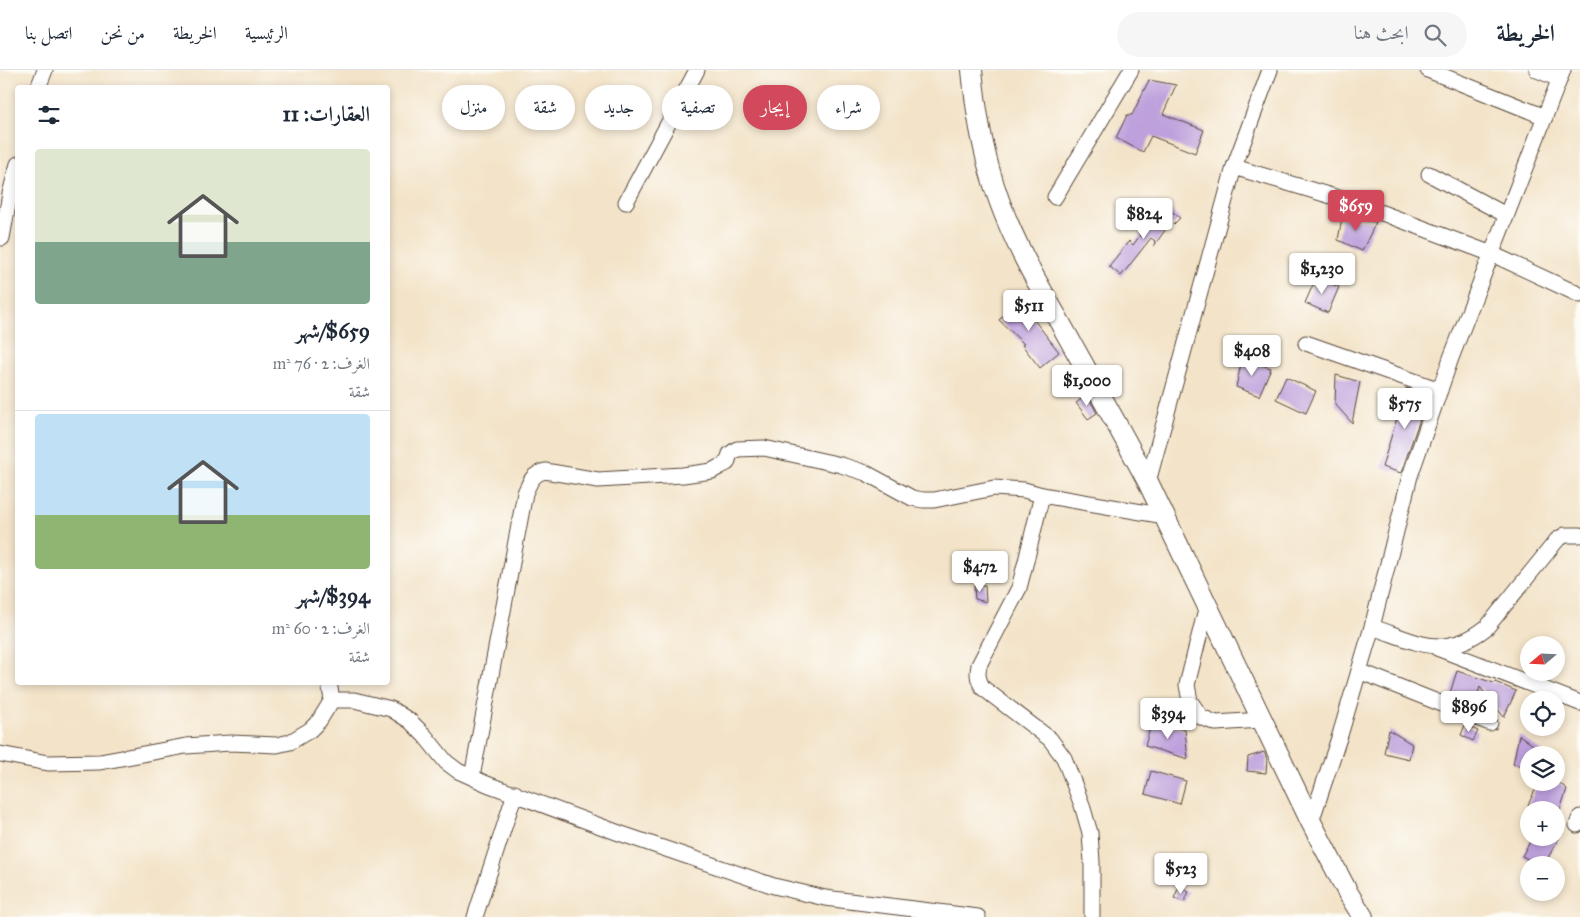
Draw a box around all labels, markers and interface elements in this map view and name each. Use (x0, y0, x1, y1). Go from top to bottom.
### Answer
search box (1117, 12, 1467, 57)
text: الخريطة (1497, 18, 1555, 48)
text: ابحث هنا (1354, 21, 1409, 44)
icon: search (1421, 21, 1449, 49)
text: اتصل بنا (25, 22, 72, 44)
text: من نحن (100, 22, 145, 44)
text: الخريطة (173, 22, 217, 44)
text: الرئيسية (245, 22, 288, 44)
chip: منزل (442, 85, 505, 130)
chip: شقة (515, 85, 575, 130)
chip: جديد (585, 85, 652, 130)
chip: تصفية (662, 85, 733, 130)
chip: إيجار (743, 85, 807, 130)
chip: شراء (817, 85, 880, 130)
icon: filters (35, 101, 63, 129)
text: العقارات: 11 (283, 101, 370, 127)
icon: home (158, 181, 248, 271)
pin: $659 (1326, 190, 1386, 232)
text: $659 (1339, 196, 1373, 215)
pin: $824 (1114, 198, 1174, 240)
text: $824 (1127, 204, 1161, 223)
pin: $1,230 (1281, 252, 1363, 295)
text: $1,230 (1300, 259, 1344, 278)
pin: $511 (999, 290, 1059, 332)
text: $511 (1014, 296, 1044, 315)
text: $659/شهر (296, 318, 370, 344)
pin: $408 (1222, 334, 1282, 377)
text: $408 (1234, 341, 1270, 360)
text: الغرف: 2 · 76 m² (273, 354, 370, 373)
pin: $1,000 (1046, 364, 1128, 407)
text: $1,000 (1063, 371, 1111, 390)
text: شقة (349, 382, 370, 401)
pin: $575 (1375, 388, 1435, 430)
text: $575 (1388, 394, 1422, 413)
icon: home (158, 447, 248, 537)
pin: $472 (950, 550, 1010, 593)
text: $472 (963, 557, 997, 576)
text: $394/شهر (296, 583, 370, 609)
text: الغرف: 2 · 60 m² (272, 619, 370, 638)
north arrow (1520, 636, 1565, 681)
map controls (1520, 636, 1565, 901)
text: شقة (349, 647, 370, 666)
pin: $896 (1439, 690, 1499, 733)
button: locate (1520, 691, 1565, 736)
text: $896 (1452, 697, 1486, 716)
pin: $394 (1138, 698, 1198, 740)
text: $394 (1151, 704, 1185, 723)
button: layers (1520, 746, 1565, 791)
button: + (1520, 801, 1565, 846)
pin: $523 (1151, 852, 1211, 895)
button: − (1520, 856, 1565, 901)
text: $523 (1165, 859, 1197, 878)

